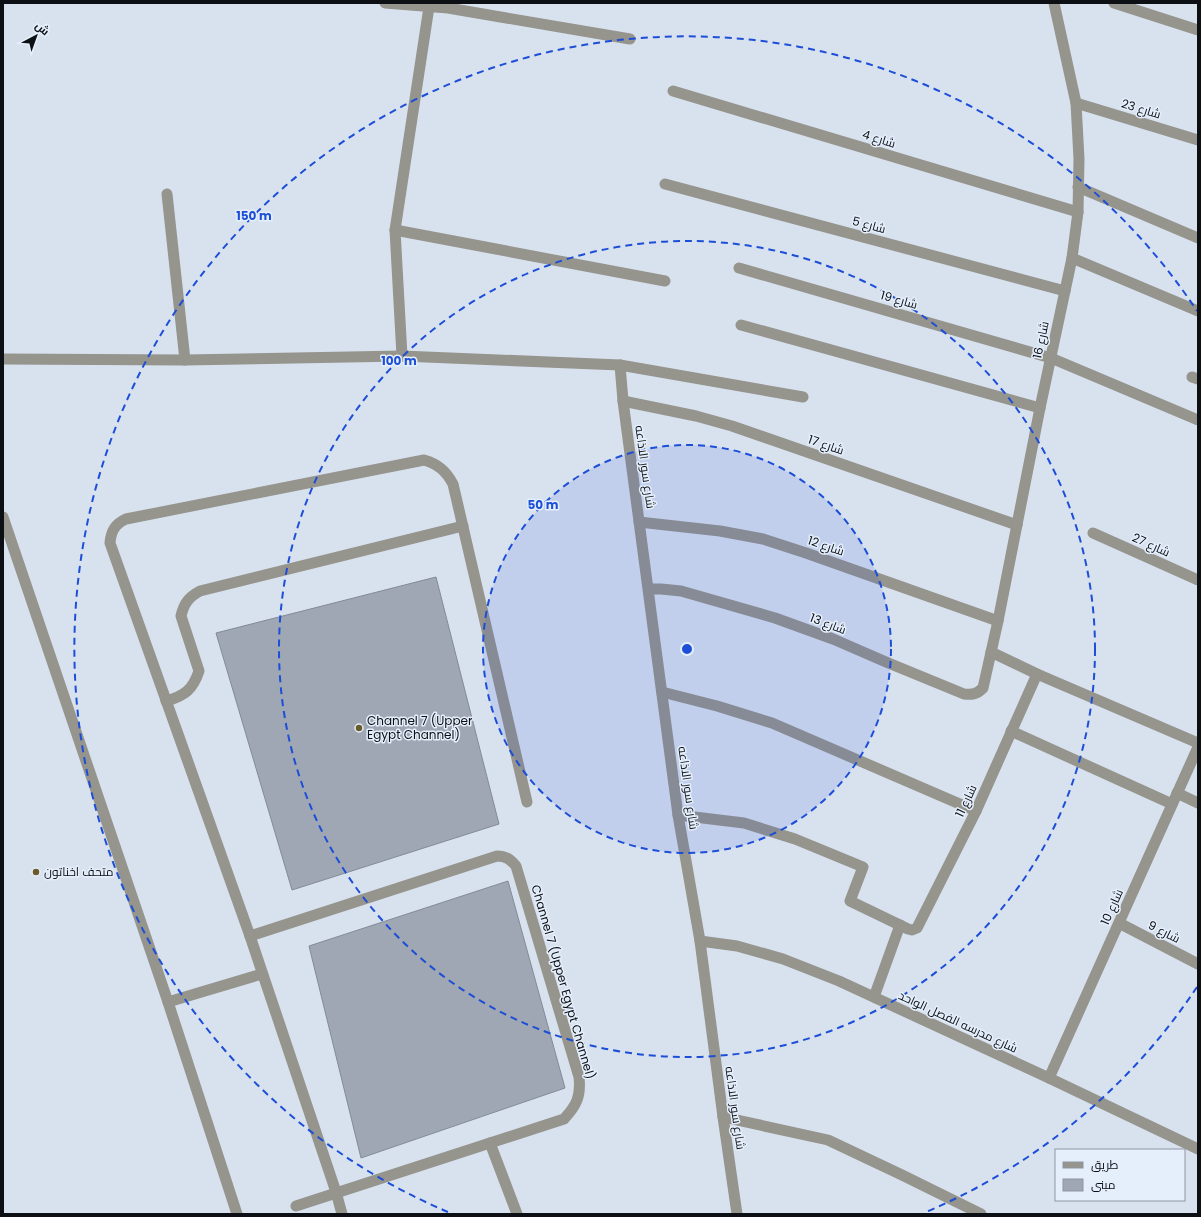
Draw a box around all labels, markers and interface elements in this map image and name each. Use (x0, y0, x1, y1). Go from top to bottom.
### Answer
north arrow (16, 16, 56, 56)
text: ش (32, 18, 53, 39)
street label: شارع 23 (1119, 94, 1163, 123)
street label: شارع 4 (860, 125, 898, 152)
text: 150 m (236, 207, 272, 224)
street label: شارع 5 (851, 212, 888, 237)
street label: شارع 19 (879, 286, 920, 313)
street label: شارع 16 (1028, 320, 1053, 360)
text: 100 m (381, 352, 417, 369)
street label: شارع سور الاذاعه (631, 424, 660, 510)
street label: شارع 17 (806, 430, 846, 459)
text: 50 m (528, 496, 559, 513)
street label: شارع 27 (1130, 529, 1173, 560)
street label: شارع 12 (806, 531, 847, 560)
street label: شارع 13 (808, 609, 849, 638)
centre of rings (680, 642, 694, 656)
place label: Channel 7 (Upper Egypt Channel) (367, 712, 473, 743)
marker: Channel 7 (Upper Egypt Channel) (354, 723, 364, 733)
street label: شارع سور الاذاعه (674, 745, 703, 831)
street label: شارع 11 (951, 782, 980, 820)
place label: متحف اخناتون (44, 863, 113, 880)
marker: متحف اخناتون (31, 867, 41, 877)
street label: Channel 7 (Upper Egypt Channel) (528, 883, 599, 1081)
street label: شارع 10 (1096, 886, 1127, 928)
street label: شارع 9 (1145, 916, 1183, 947)
street label: شارع مدرسه الفصل الواحد (896, 986, 1021, 1057)
street label: شارع سور الاذاعه (721, 1065, 750, 1151)
legend (1055, 1149, 1185, 1201)
text: طريق (1091, 1156, 1119, 1173)
text: مبنى (1091, 1176, 1116, 1193)

